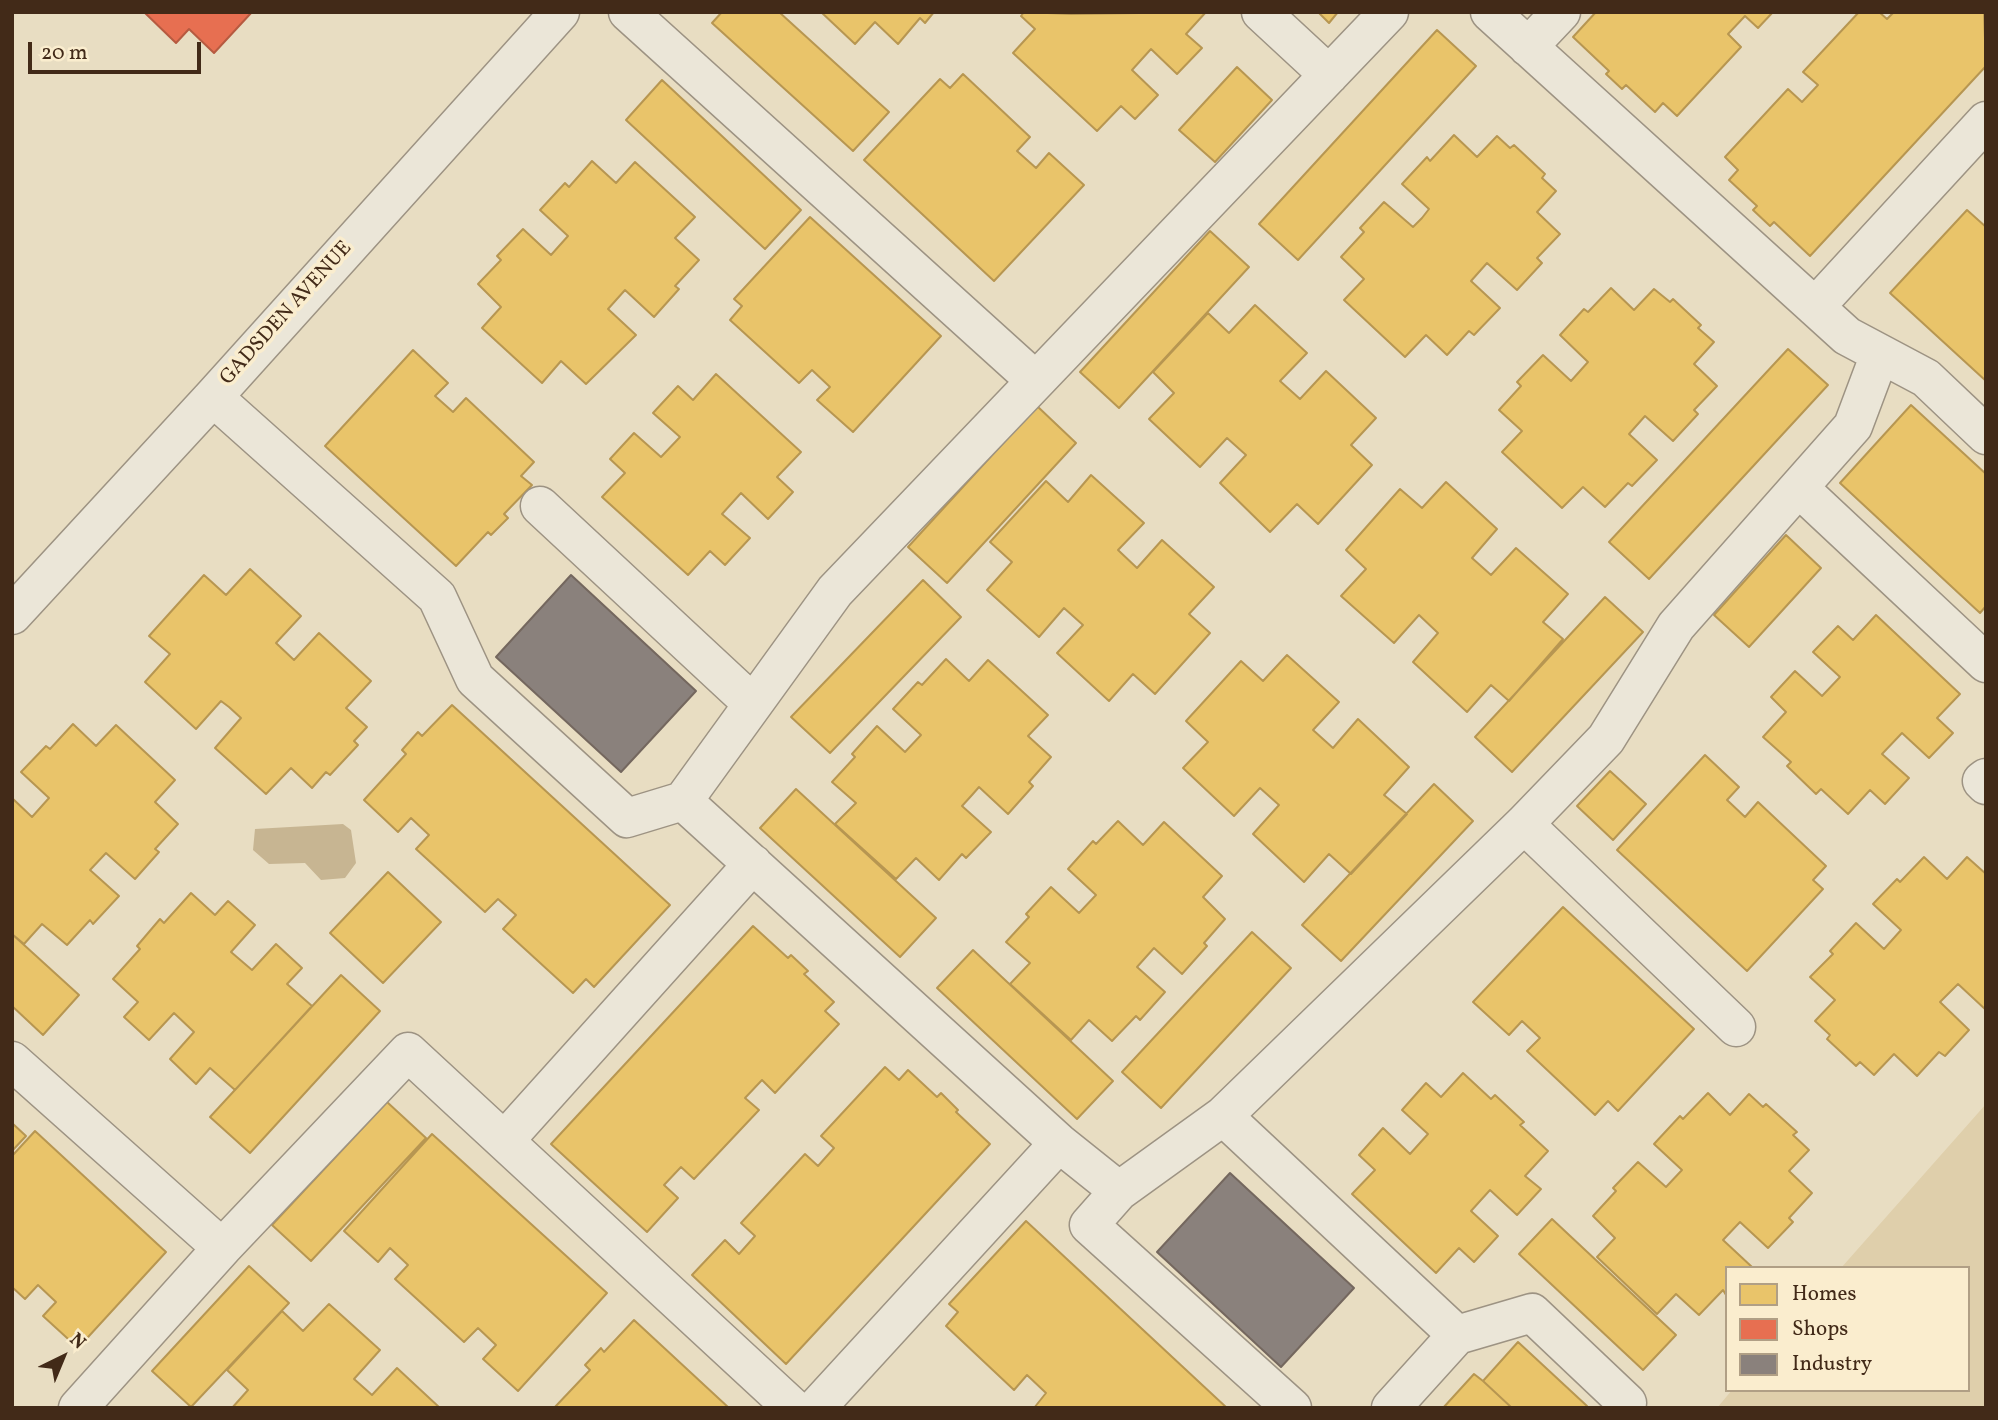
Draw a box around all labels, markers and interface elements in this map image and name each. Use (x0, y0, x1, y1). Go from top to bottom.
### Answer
scale bar (32, 28, 205, 72)
text: 20 m (41, 39, 87, 68)
street label: GADSDEN AVENUE (216, 237, 358, 391)
legend (1725, 1266, 1970, 1392)
text: Homes (1792, 1280, 1857, 1309)
text: Shops (1792, 1315, 1848, 1344)
north arrow (28, 1322, 98, 1392)
text: N (63, 1327, 91, 1356)
text: Industry (1792, 1350, 1872, 1379)

